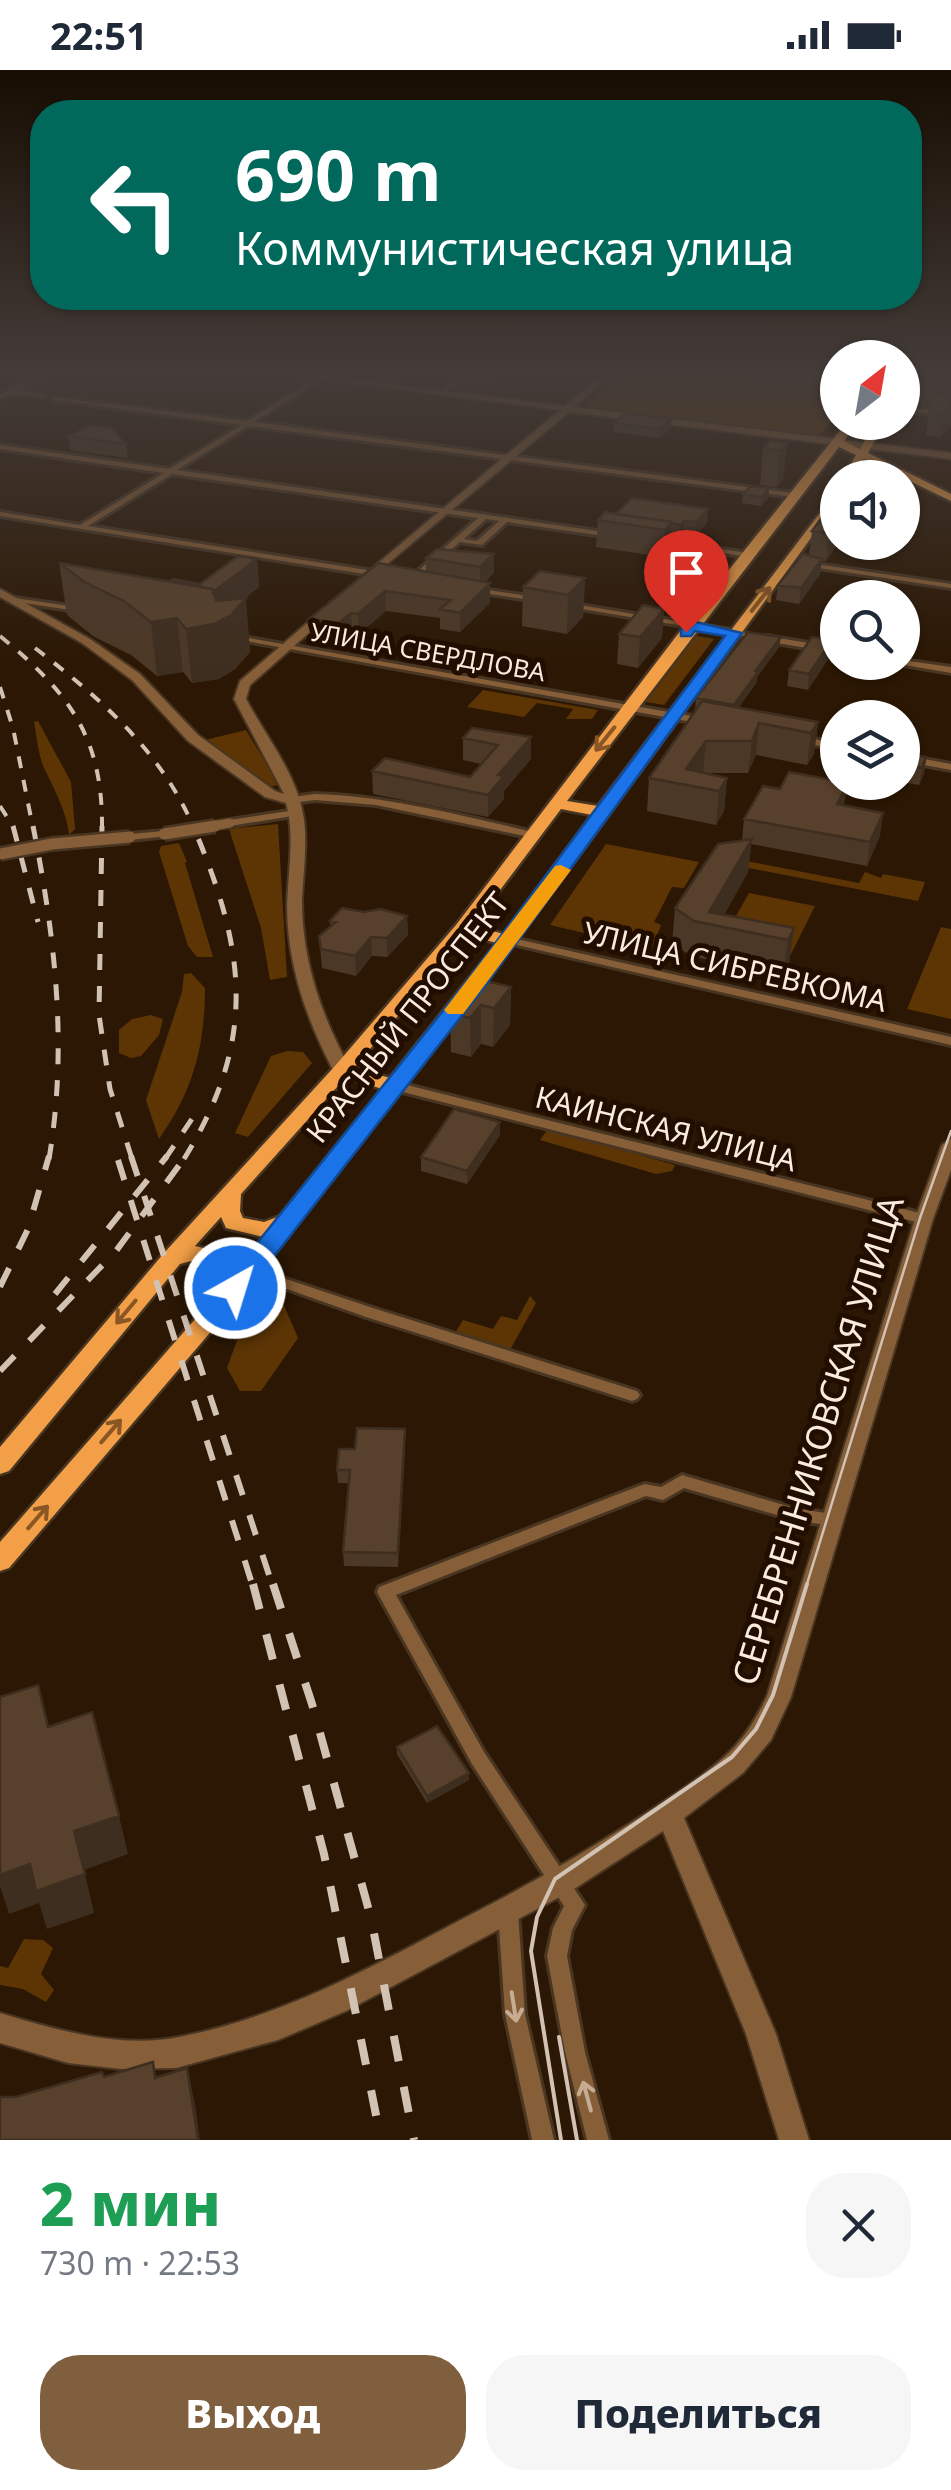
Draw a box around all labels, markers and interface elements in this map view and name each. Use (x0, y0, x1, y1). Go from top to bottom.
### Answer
text: 22:51 (50, 9, 148, 61)
text: 690 m (235, 126, 442, 222)
icon: left (70, 140, 200, 270)
text: Коммунистическая улица (235, 217, 794, 278)
north arrow (820, 340, 920, 440)
map controls (820, 340, 920, 800)
button: sound (820, 460, 920, 560)
pin (644, 530, 729, 633)
icon: arrive (659, 545, 714, 600)
button: search (820, 580, 920, 680)
one-way arrow (750, 586, 771, 613)
street label: УЛИЦА СВЕРДЛОВА (308, 614, 548, 688)
button: layers (820, 700, 920, 800)
one-way arrow (595, 726, 617, 752)
street label: КРАСНЫЙ ПРОСПЕКТ (296, 883, 518, 1151)
street label: УЛИЦА СИБРЕВКОМА (579, 911, 892, 1021)
street label: КАИНСКАЯ УЛИЦА (531, 1076, 802, 1180)
street label: СЕРЕБРЕННИКОВСКАЯ УЛИЦА (720, 1189, 914, 1690)
position arrow (183, 1236, 287, 1340)
one-way arrow (116, 1298, 138, 1324)
one-way arrow (100, 1419, 122, 1445)
one-way arrow (26, 1504, 48, 1530)
one-way arrow (506, 1990, 524, 2022)
one-way arrow (576, 2081, 595, 2112)
text: 2 мин (40, 2162, 221, 2244)
button: close (806, 2173, 911, 2278)
text: 730 m · 22:53 (40, 2241, 240, 2284)
button: Выход (40, 2355, 466, 2470)
button: Поделиться (486, 2355, 911, 2470)

